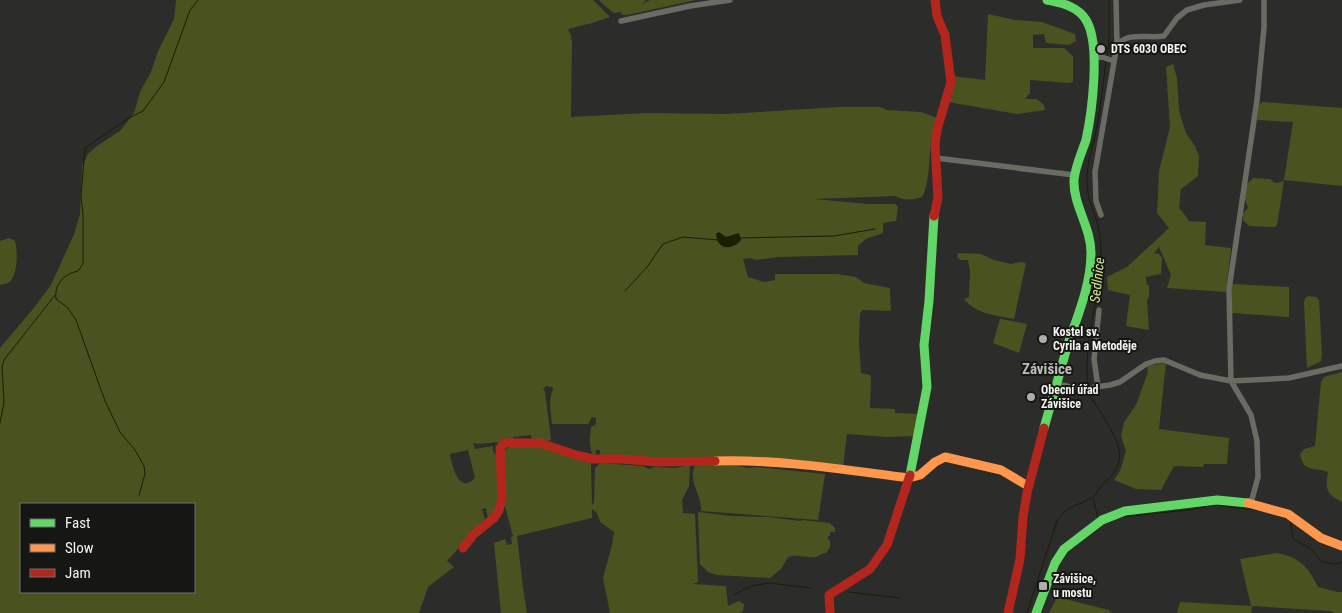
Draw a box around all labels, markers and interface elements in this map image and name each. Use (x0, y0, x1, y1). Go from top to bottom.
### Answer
place label: DTS 6030 OBEC (1111, 42, 1187, 56)
marker: DTS 6030 OBEC (1095, 43, 1107, 55)
water label: Sedlnice (1087, 256, 1107, 304)
place label: Kostel sv. Cyrila a Metoděje (1053, 325, 1137, 353)
marker: Kostel sv. Cyrila a Metoděje (1037, 333, 1049, 345)
district label: Závišice (1022, 360, 1072, 378)
place label: Obecní úřad Závišice (1041, 383, 1099, 411)
marker: Obecní úřad Závišice (1025, 391, 1037, 403)
legend (20, 503, 195, 593)
text: Fast (65, 514, 90, 532)
text: Slow (65, 539, 94, 557)
text: Jam (65, 564, 91, 582)
place label: Závišice, u mostu (1053, 572, 1096, 600)
marker: Závišice, u mostu (1037, 580, 1049, 592)

